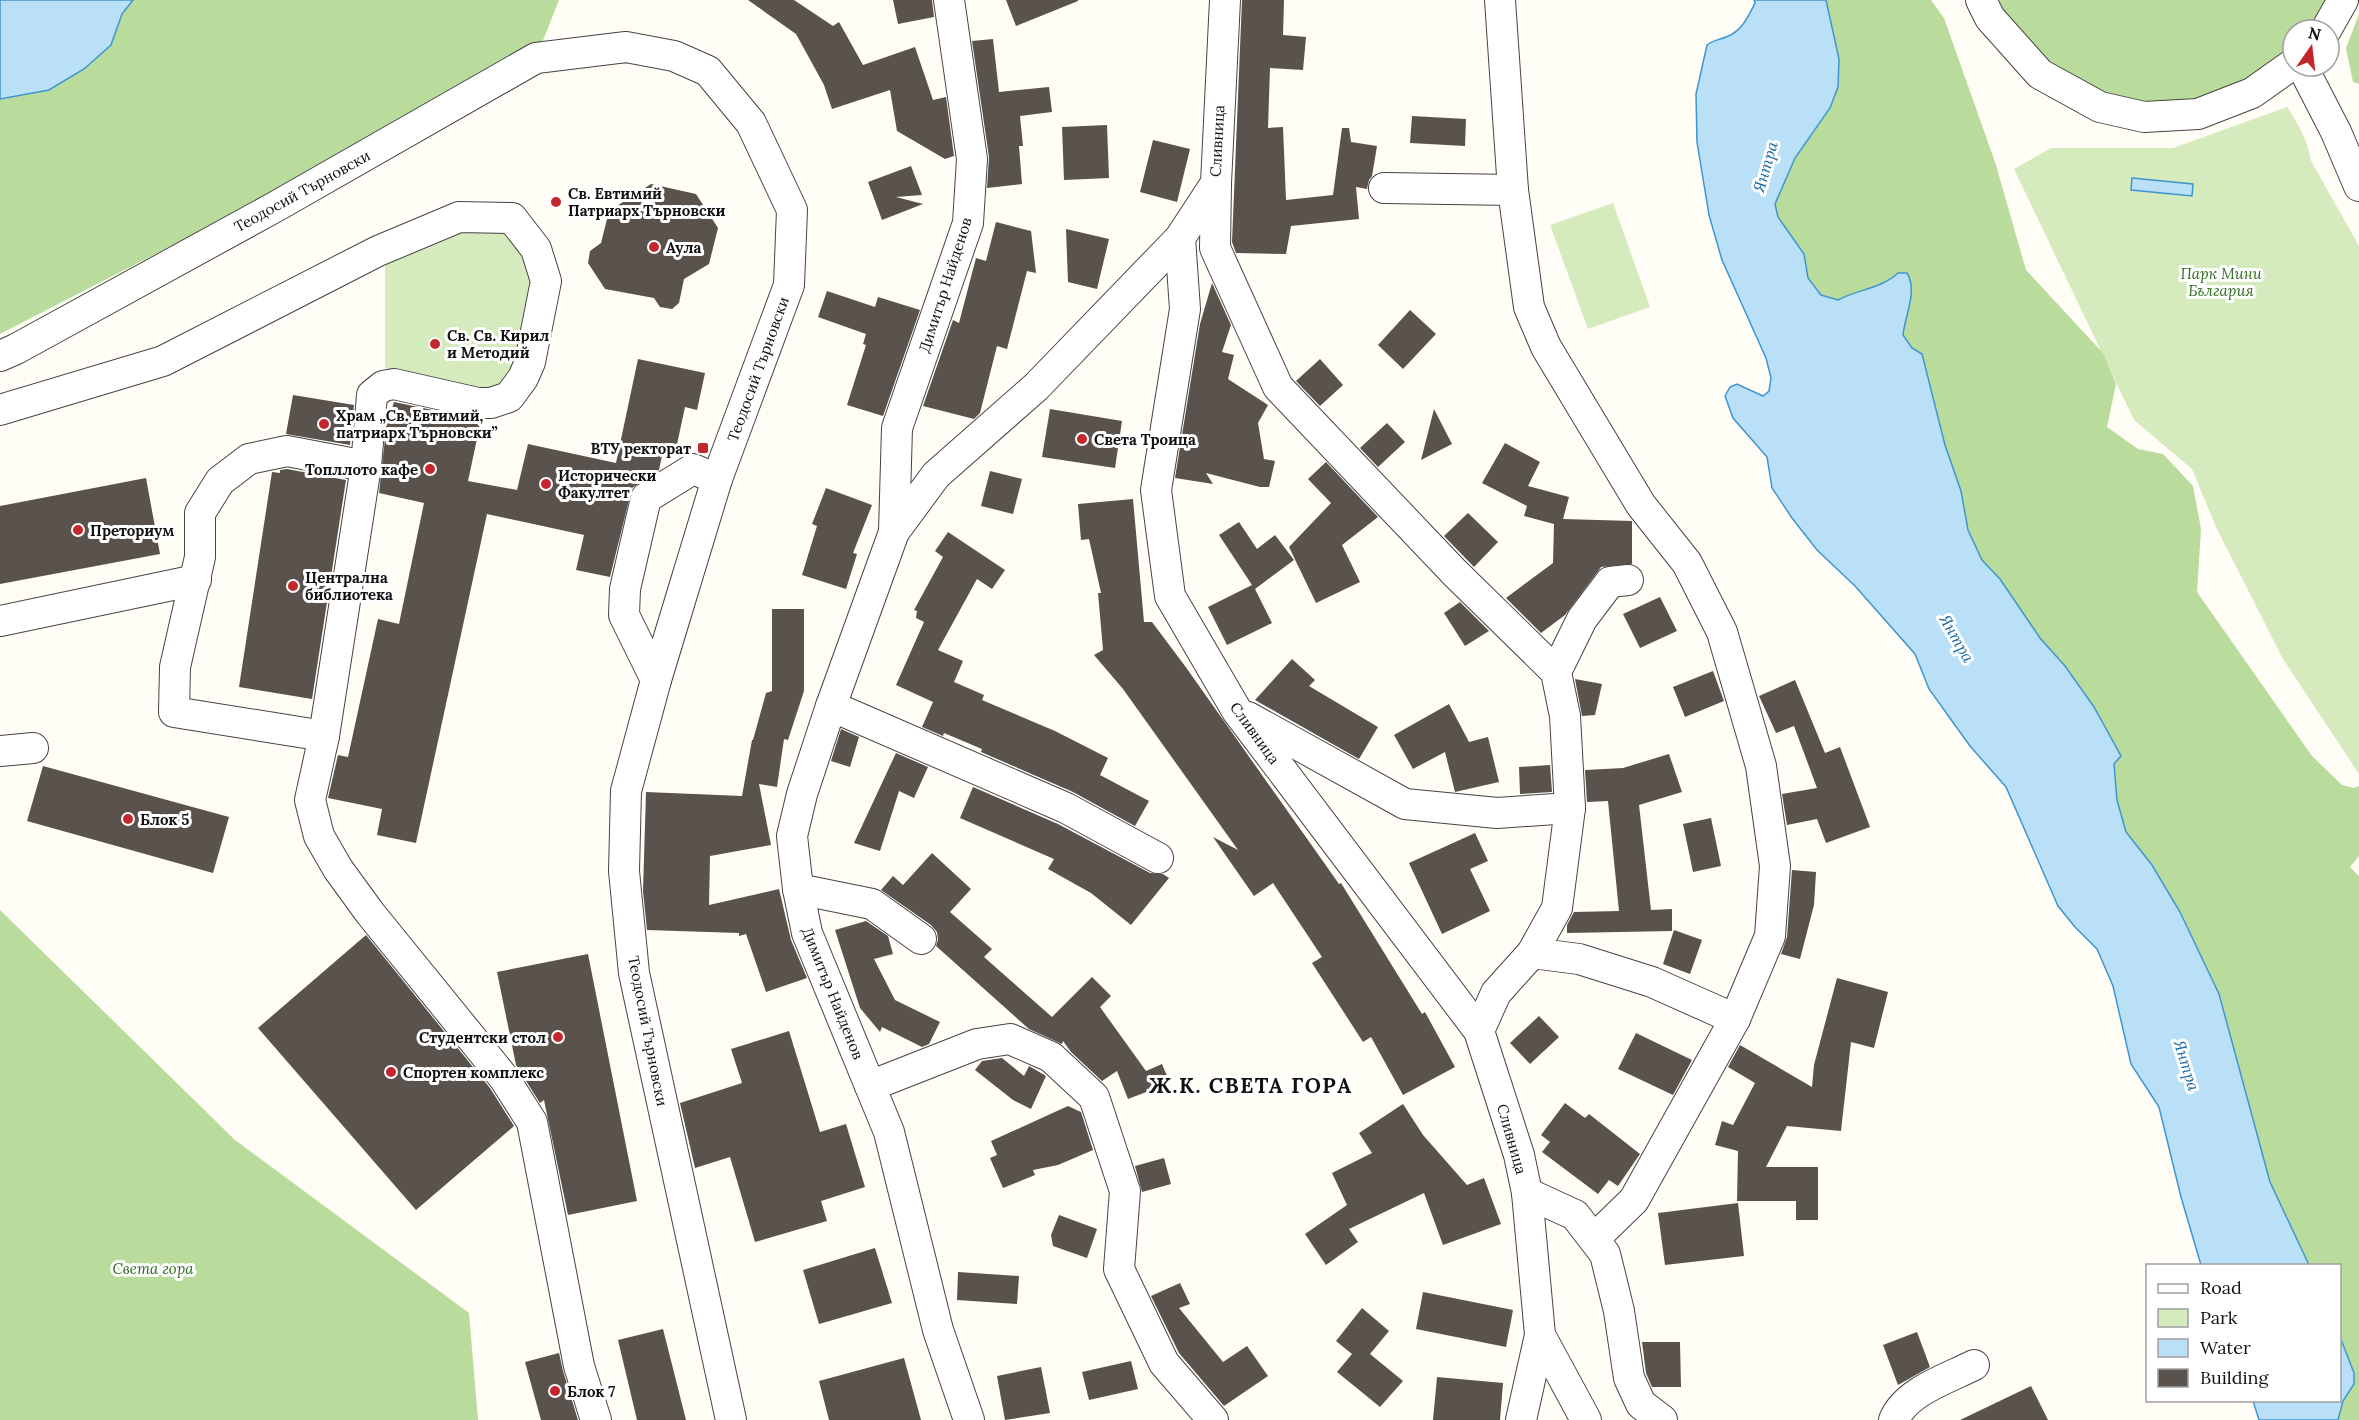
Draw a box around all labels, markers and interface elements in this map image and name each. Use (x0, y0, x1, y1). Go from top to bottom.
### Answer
north arrow (2281, 18, 2341, 78)
text: N (2306, 22, 2323, 45)
street label: Сливница (1206, 104, 1228, 178)
water label: Янтра (1748, 139, 1782, 195)
street label: Теодосий Търновски (231, 146, 373, 236)
place label: Св. Евтимий Патриарх Търновски (568, 184, 726, 220)
marker: Св. Евтимий Патриарх Търновски (549, 195, 563, 209)
street label: Димитър Найденов (914, 215, 976, 355)
place label: Аула (666, 238, 702, 257)
marker: Аула (647, 240, 661, 254)
park label: Парк Мини България (2180, 264, 2262, 300)
street label: Теодосий Търновски (723, 294, 793, 444)
place label: Св. Св. Кирил и Методий (447, 326, 549, 362)
marker: Св. Св. Кирил и Методий (428, 337, 442, 351)
place label: Храм „Св. Евтимий, патриарх Търновски” (336, 406, 498, 442)
marker: Храм „Св. Евтимий, патриарх Търновски” (317, 417, 331, 431)
place label: Света Троица (1094, 430, 1196, 449)
marker: Света Троица (1075, 432, 1089, 446)
place label: ВТУ ректорат (590, 439, 691, 458)
marker: ВТУ ректорат (696, 441, 710, 455)
place label: Топллото кафе (305, 460, 418, 479)
marker: Топллото кафе (423, 462, 437, 476)
place label: Исторически Факултет (558, 466, 657, 502)
marker: Исторически Факултет (539, 477, 553, 491)
place label: Преториум (90, 521, 174, 540)
marker: Преториум (71, 523, 85, 537)
place label: Централна библиотека (305, 568, 393, 604)
marker: Централна библиотека (286, 579, 300, 593)
water label: Янтра (1935, 610, 1979, 666)
street label: Сливница (1226, 698, 1284, 768)
place label: Блок 5 (140, 810, 189, 829)
marker: Блок 5 (121, 812, 135, 826)
street label: Димитър Найденов (798, 924, 868, 1062)
street label: Теодосий Търновски (624, 954, 672, 1108)
place label: Студентски стол (419, 1028, 546, 1047)
marker: Студентски стол (551, 1030, 565, 1044)
water label: Янтра (2170, 1037, 2204, 1093)
place label: Спортен комплекс (403, 1063, 544, 1082)
marker: Спортен комплекс (384, 1065, 398, 1079)
district label: Ж.К. СВЕТА ГОРА (1149, 1072, 1353, 1099)
street label: Сливница (1493, 1102, 1531, 1177)
park label: Света гора (113, 1259, 194, 1278)
legend (2146, 1264, 2341, 1402)
text: Road (2200, 1276, 2242, 1299)
text: Park (2200, 1306, 2238, 1329)
text: Water (2200, 1336, 2251, 1359)
text: Building (2200, 1366, 2270, 1389)
place label: Блок 7 (567, 1382, 615, 1401)
marker: Блок 7 (548, 1384, 562, 1398)

